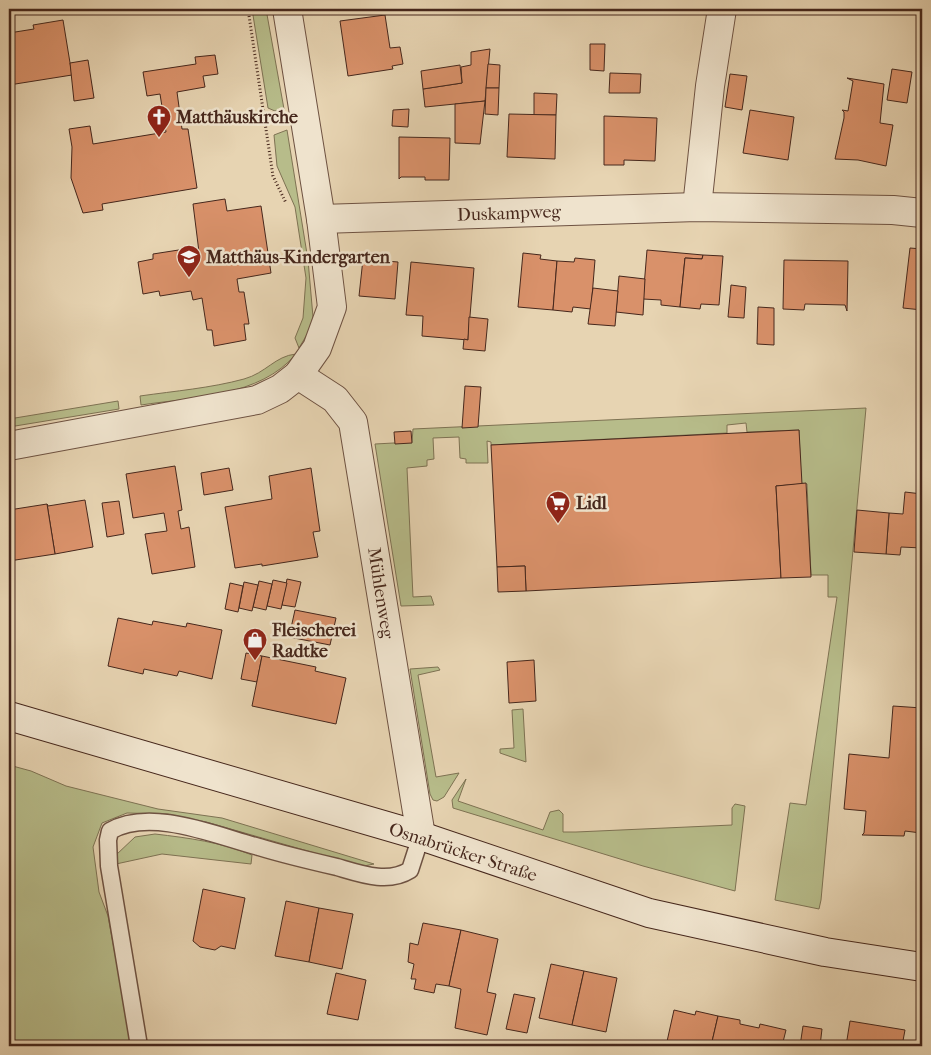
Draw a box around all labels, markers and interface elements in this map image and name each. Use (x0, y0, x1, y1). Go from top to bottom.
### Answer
church icon: Matthäuskirche (146, 104, 172, 138)
place label: Matthäuskirche (175, 107, 298, 128)
street label: Duskampweg (457, 201, 562, 226)
school or university icon: Matthäus-Kindergarten (176, 244, 202, 278)
place label: Matthäus-Kindergarten (205, 247, 391, 268)
supermarket icon: Lidl (545, 490, 571, 524)
place label: Lidl (576, 493, 608, 514)
street label: Mühlenweg (363, 546, 398, 641)
place label: Fleischerei Radtke (271, 620, 357, 662)
shop icon: Fleischerei Radtke (242, 627, 268, 661)
street label: Osnabrücker Straße (386, 819, 540, 886)

